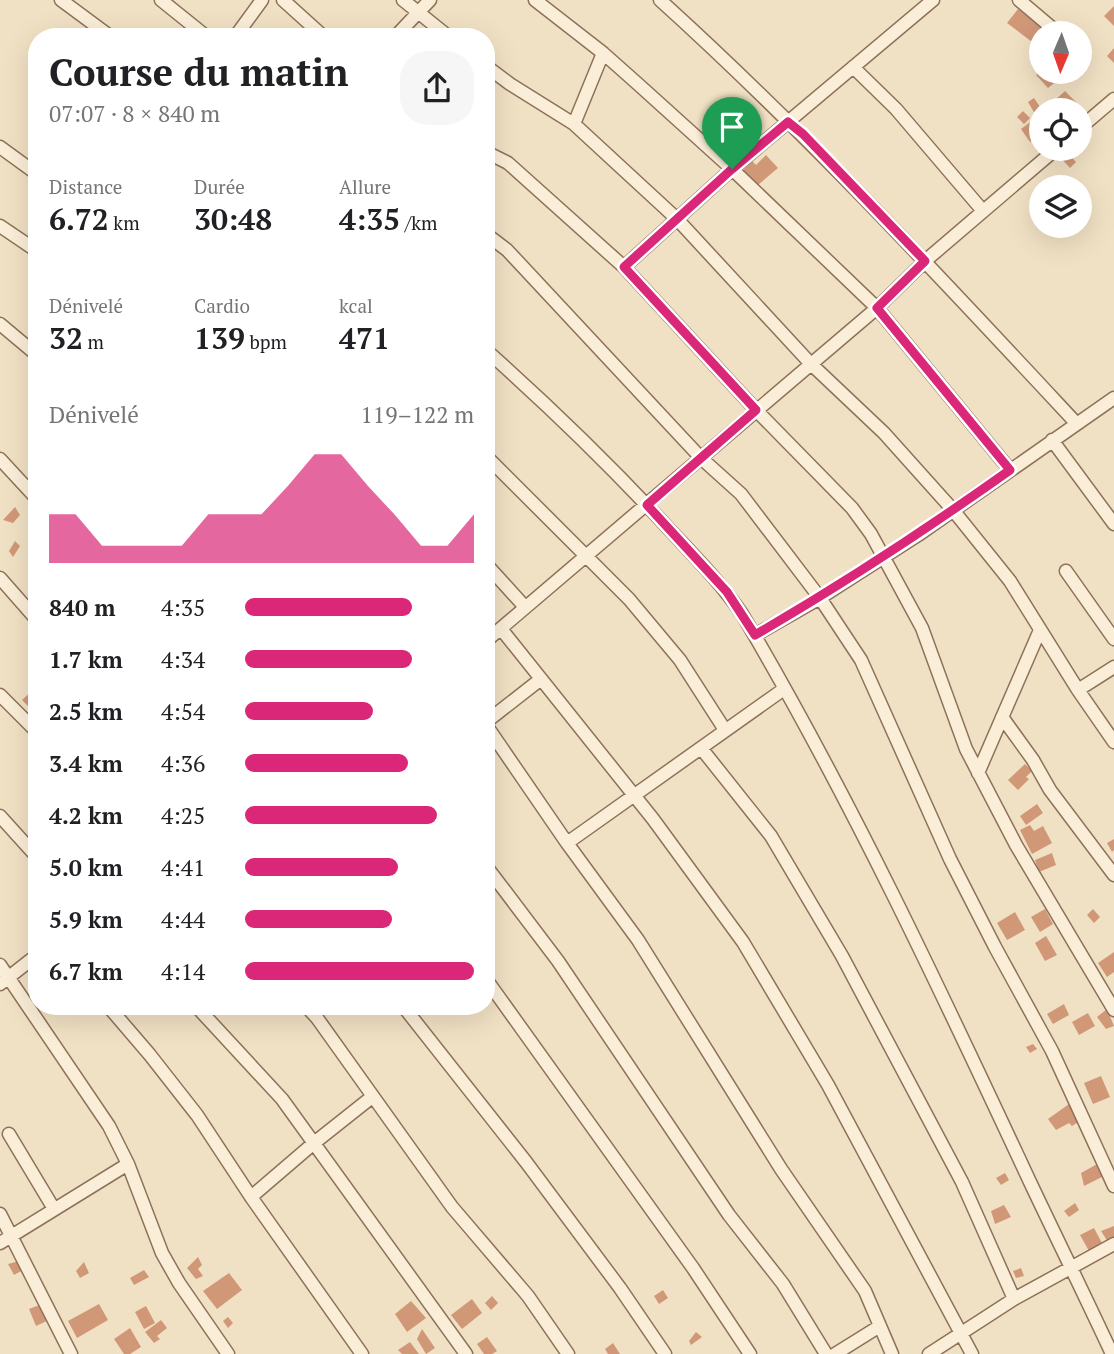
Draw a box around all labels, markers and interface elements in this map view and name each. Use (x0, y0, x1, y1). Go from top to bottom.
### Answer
north arrow (1029, 21, 1092, 84)
map controls (1029, 21, 1092, 238)
text: Course du matin (49, 47, 349, 97)
button: share (400, 51, 474, 125)
pin (702, 97, 762, 169)
text: 07:07 · 8 × 840 m (49, 98, 220, 129)
button: locate (1029, 98, 1092, 161)
icon: arrive (713, 108, 751, 146)
text: Distance (49, 174, 122, 199)
text: Durée (194, 174, 245, 199)
text: Allure (339, 174, 391, 199)
button: layers (1029, 175, 1092, 238)
text: 6.72 (49, 199, 109, 239)
text: 30:48 (194, 199, 272, 239)
text: 4:35 (339, 199, 400, 239)
text: km (109, 210, 140, 235)
text: /km (400, 210, 438, 235)
text: Dénivelé (49, 293, 123, 318)
text: Cardio (194, 293, 250, 318)
text: kcal (339, 293, 373, 318)
text: 32 (49, 318, 83, 358)
text: 139 (194, 318, 245, 358)
text: 471 (339, 318, 390, 358)
text: m (83, 329, 104, 354)
text: bpm (245, 329, 287, 354)
text: Dénivelé (49, 399, 139, 430)
text: 119–122 m (361, 399, 474, 430)
text: 840 m (49, 592, 115, 623)
text: 4:35 (161, 592, 205, 623)
text: 1.7 km (49, 644, 123, 675)
text: 4:34 (161, 644, 205, 675)
text: 2.5 km (49, 696, 123, 727)
text: 4:54 (161, 696, 205, 727)
text: 3.4 km (49, 748, 123, 779)
text: 4:36 (161, 748, 205, 779)
text: 4.2 km (49, 800, 123, 831)
text: 4:25 (161, 800, 205, 831)
text: 5.0 km (49, 852, 123, 883)
text: 4:41 (161, 852, 205, 883)
text: 5.9 km (49, 904, 123, 935)
text: 4:44 (161, 904, 205, 935)
text: 6.7 km (49, 956, 123, 987)
text: 4:14 (161, 956, 205, 987)

